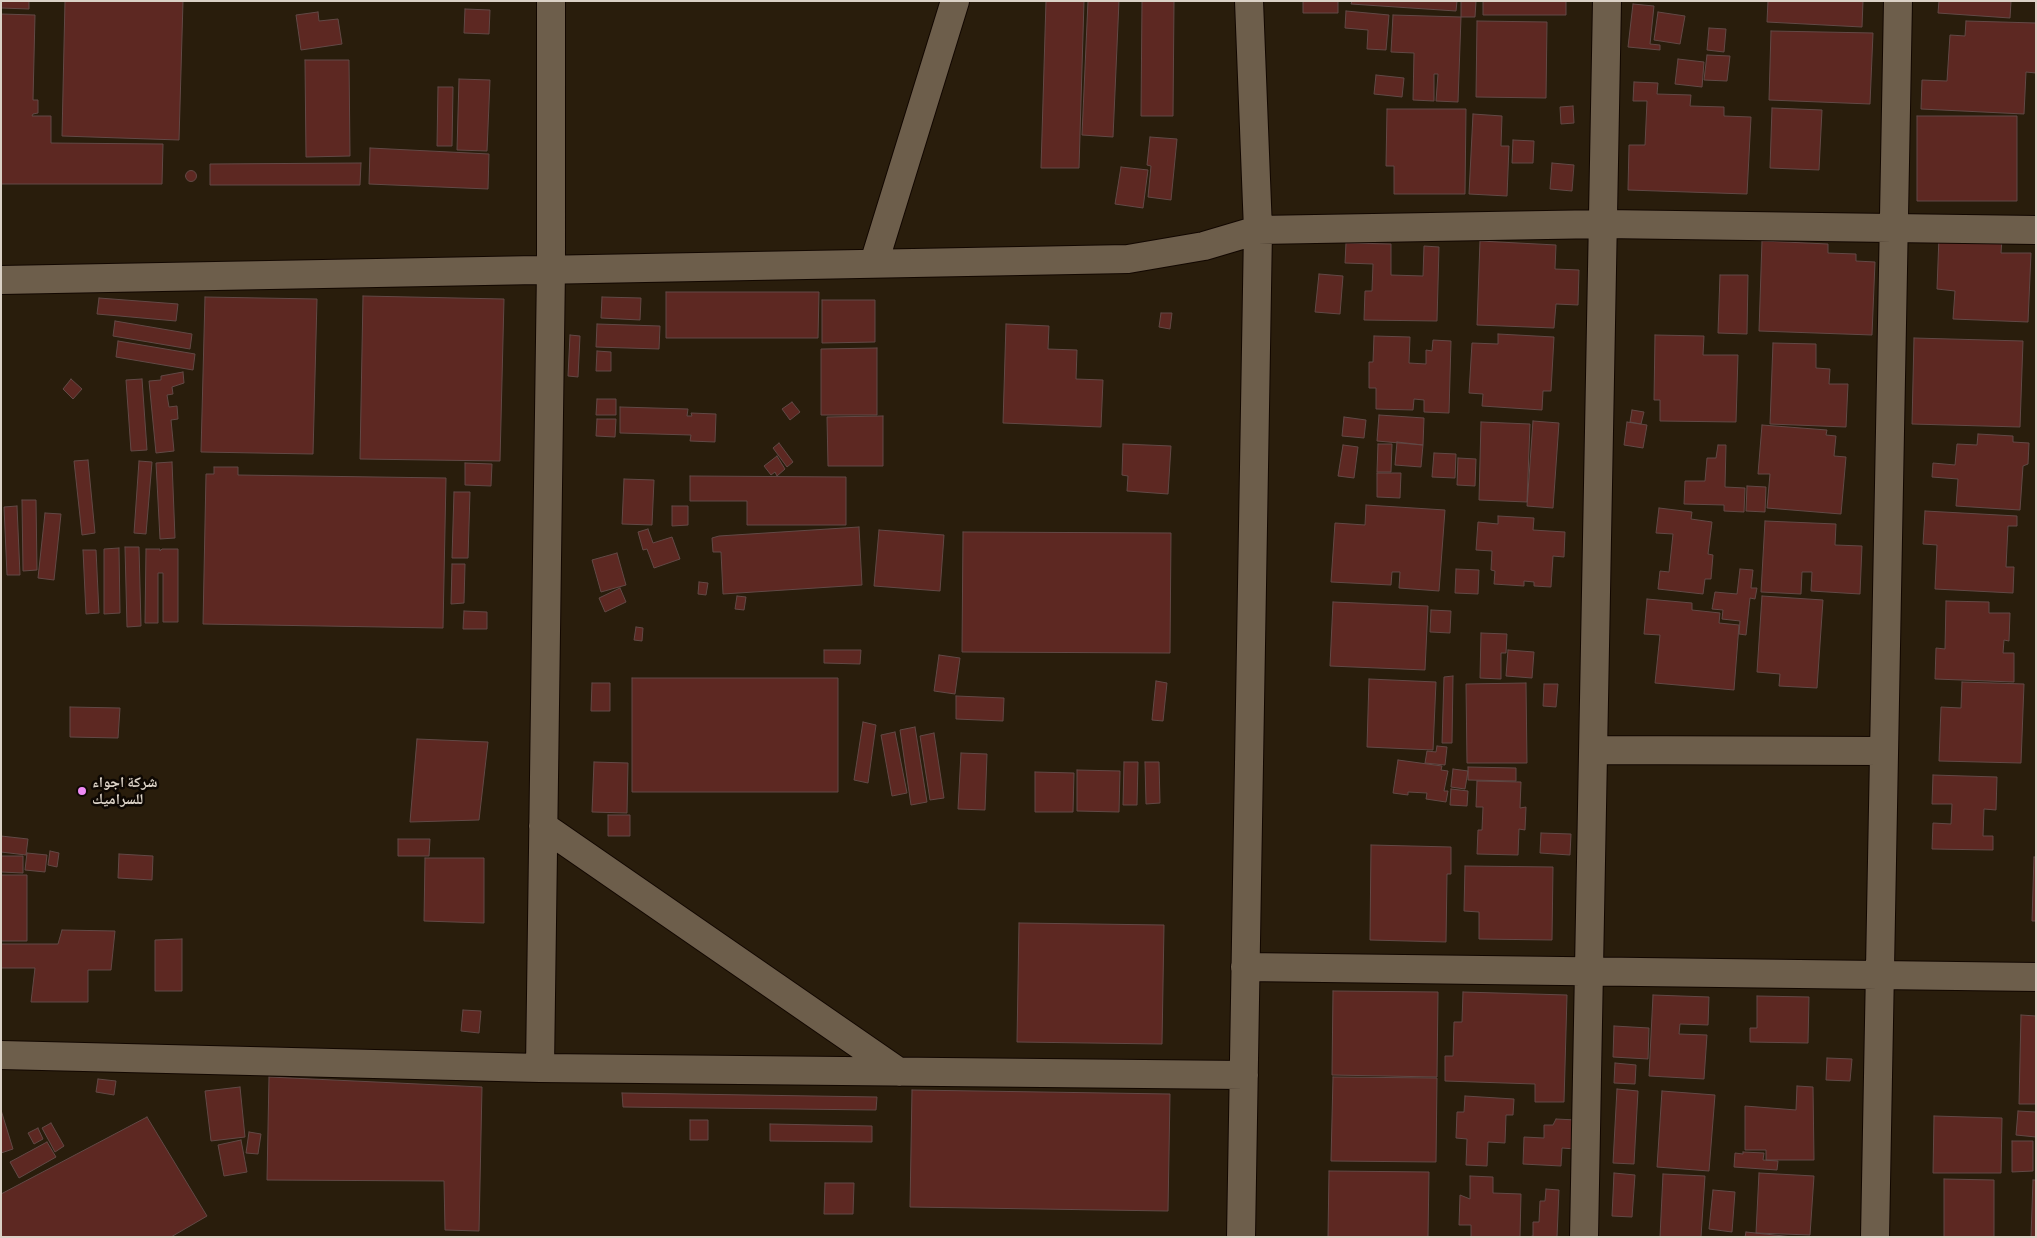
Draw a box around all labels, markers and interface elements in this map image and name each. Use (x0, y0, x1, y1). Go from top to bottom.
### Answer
place label: شركة اجواء للسراميك (92, 773, 157, 808)
marker: شركة اجواء للسراميك (76, 785, 88, 797)

